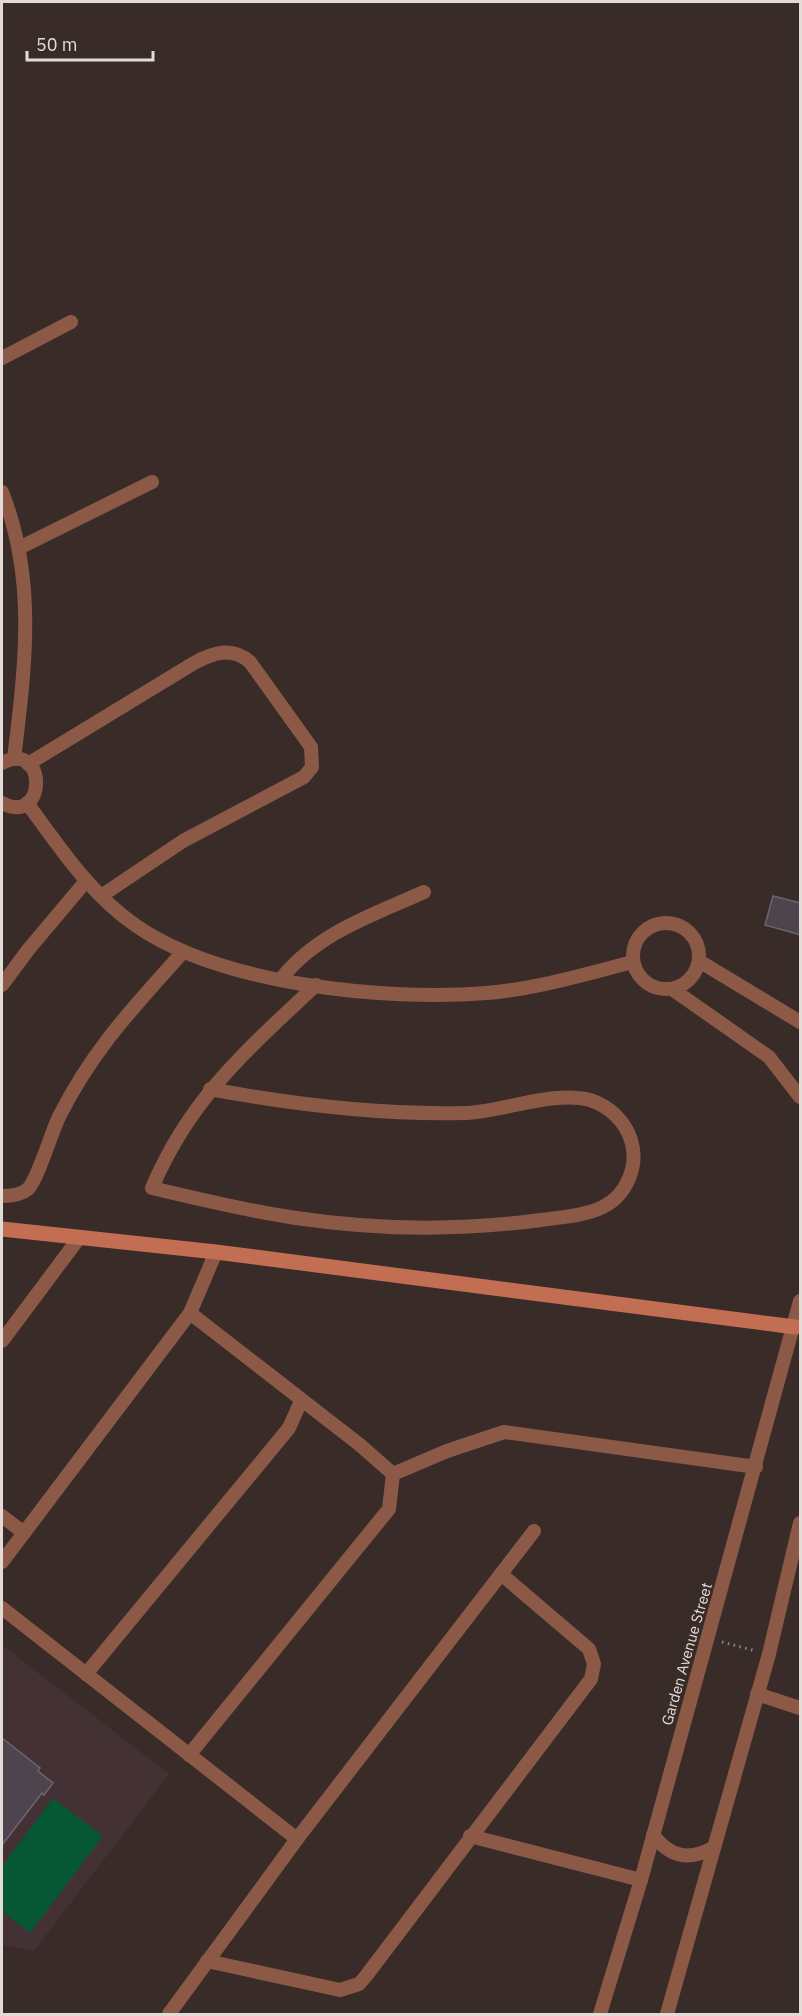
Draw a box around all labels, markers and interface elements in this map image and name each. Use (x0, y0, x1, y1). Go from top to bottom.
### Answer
scale bar (27, 24, 153, 62)
text: 50 m (36, 33, 78, 56)
street label: Garden Avenue Street (657, 1580, 716, 1727)

